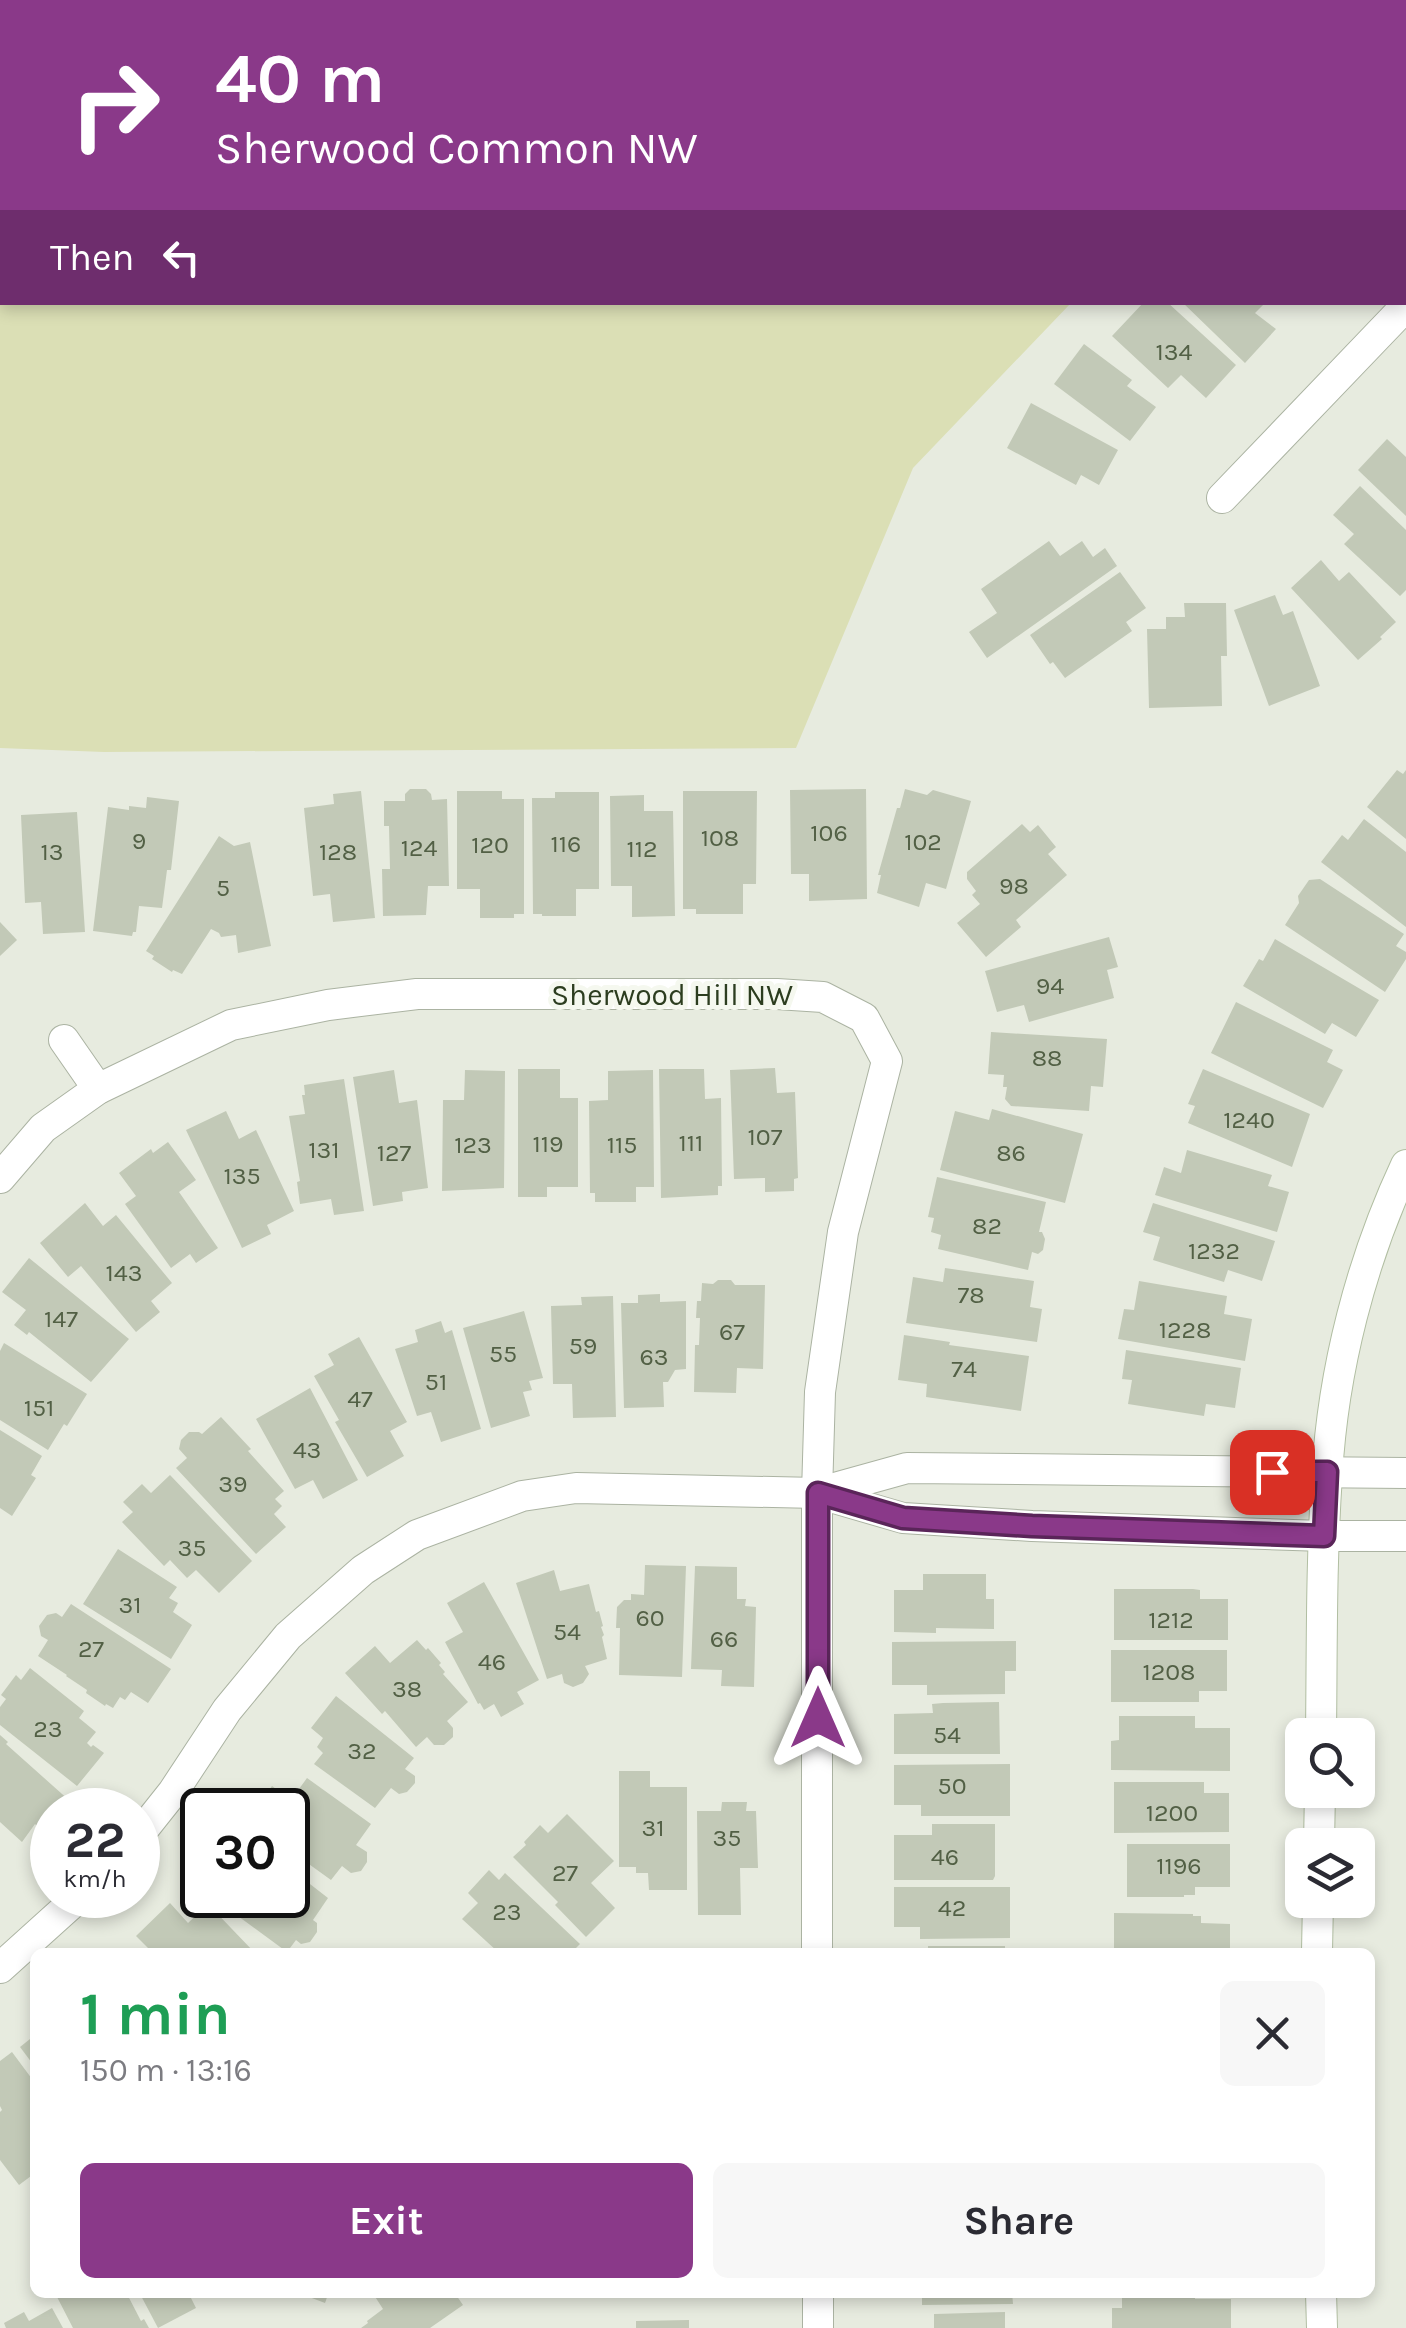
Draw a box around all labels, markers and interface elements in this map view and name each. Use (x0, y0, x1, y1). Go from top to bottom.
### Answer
text: 40 m (215, 38, 385, 120)
icon: right (50, 40, 180, 170)
text: Sherwood Common NW (215, 122, 698, 174)
icon: left (154, 230, 209, 285)
text: Then (50, 235, 134, 280)
house number: 134 (1156, 337, 1193, 366)
house number: 106 (810, 818, 848, 847)
house number: 108 (701, 823, 739, 852)
house number: 9 (132, 826, 146, 855)
house number: 102 (904, 827, 942, 856)
house number: 116 (551, 829, 581, 858)
house number: 120 (471, 830, 509, 859)
house number: 124 (401, 833, 437, 862)
house number: 112 (626, 834, 658, 863)
house number: 13 (40, 837, 64, 866)
house number: 128 (319, 837, 357, 866)
house number: 98 (999, 871, 1029, 900)
house number: 5 (216, 873, 230, 902)
house number: 94 (1036, 971, 1064, 1000)
street label: Sherwood Hill NW (551, 977, 793, 1013)
house number: 88 (1032, 1043, 1062, 1072)
house number: 1240 (1223, 1105, 1275, 1134)
house number: 107 (748, 1122, 783, 1151)
house number: 111 (679, 1128, 703, 1157)
house number: 119 (532, 1129, 564, 1158)
house number: 123 (454, 1130, 492, 1159)
house number: 115 (607, 1130, 637, 1159)
house number: 131 (308, 1135, 340, 1164)
house number: 127 (377, 1138, 412, 1167)
house number: 86 (996, 1138, 1026, 1167)
house number: 135 (223, 1161, 261, 1190)
house number: 82 (972, 1211, 1002, 1240)
house number: 1232 (1188, 1236, 1240, 1265)
house number: 143 (106, 1258, 143, 1287)
house number: 78 (957, 1280, 985, 1309)
house number: 147 (44, 1304, 78, 1333)
house number: 1228 (1159, 1315, 1211, 1344)
house number: 67 (719, 1317, 745, 1346)
house number: 59 (569, 1331, 597, 1360)
house number: 55 (489, 1339, 517, 1368)
house number: 63 (639, 1342, 669, 1371)
house number: 74 (951, 1354, 977, 1383)
house number: 51 (425, 1367, 447, 1396)
house number: 47 (347, 1384, 373, 1413)
house number: 151 (24, 1393, 54, 1422)
pin (1230, 1430, 1315, 1515)
house number: 43 (293, 1435, 321, 1464)
icon: arrive (1245, 1445, 1300, 1500)
house number: 39 (218, 1469, 248, 1498)
house number: 35 (178, 1533, 206, 1562)
house number: 31 (118, 1590, 142, 1619)
house number: 60 (635, 1603, 665, 1632)
house number: 1212 (1148, 1605, 1194, 1634)
house number: 54 (553, 1617, 581, 1646)
house number: 66 (710, 1624, 738, 1653)
house number: 27 (78, 1634, 104, 1663)
house number: 46 (478, 1647, 506, 1676)
house number: 1208 (1143, 1657, 1195, 1686)
position arrow (766, 1666, 870, 1770)
house number: 38 (392, 1674, 422, 1703)
house number: 23 (33, 1714, 63, 1743)
map controls (1285, 1718, 1375, 1918)
button: search (1285, 1718, 1375, 1808)
house number: 54 (933, 1720, 961, 1749)
house number: 32 (347, 1736, 377, 1765)
house number: 50 (938, 1771, 966, 1800)
speed limit sign: 30 (180, 1788, 310, 1918)
house number: 1200 (1146, 1798, 1198, 1827)
text: 22 (65, 1811, 125, 1870)
house number: 31 (641, 1813, 665, 1842)
house number: 35 (713, 1823, 741, 1852)
button: layers (1285, 1828, 1375, 1918)
house number: 46 (931, 1842, 959, 1871)
house number: 1196 (1156, 1851, 1202, 1880)
house number: 27 (552, 1858, 578, 1887)
text: km/h (63, 1864, 127, 1893)
house number: 42 (938, 1893, 966, 1922)
house number: 23 (492, 1897, 522, 1926)
text: 1 min (80, 1979, 231, 2049)
button: close (1220, 1981, 1325, 2086)
text: 150 m · 13:16 (80, 2052, 252, 2089)
button: Exit (80, 2163, 693, 2278)
button: Share (713, 2163, 1325, 2278)

